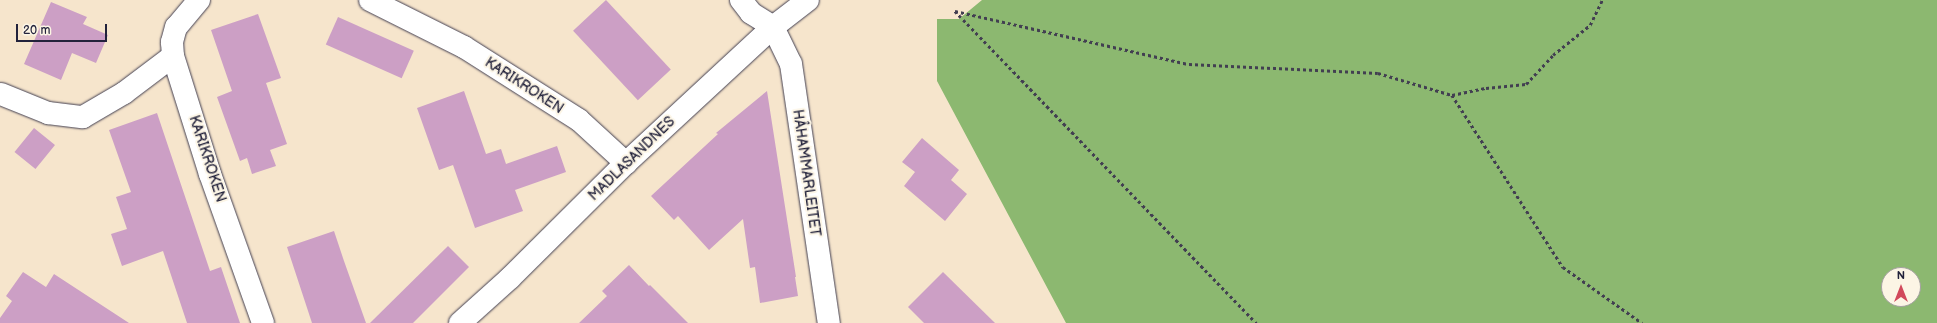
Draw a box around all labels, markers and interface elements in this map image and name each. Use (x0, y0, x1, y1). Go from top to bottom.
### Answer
scale bar (18, 16, 109, 42)
text: 20 m (23, 23, 50, 38)
street label: KARIKROKEN (482, 54, 566, 118)
street label: HÅHAMMARLEITET (789, 108, 823, 238)
street label: KARIKROKEN (185, 113, 229, 205)
street label: MADLASANDNES (585, 114, 679, 204)
north arrow (1881, 267, 1921, 307)
text: N (1897, 269, 1905, 282)

